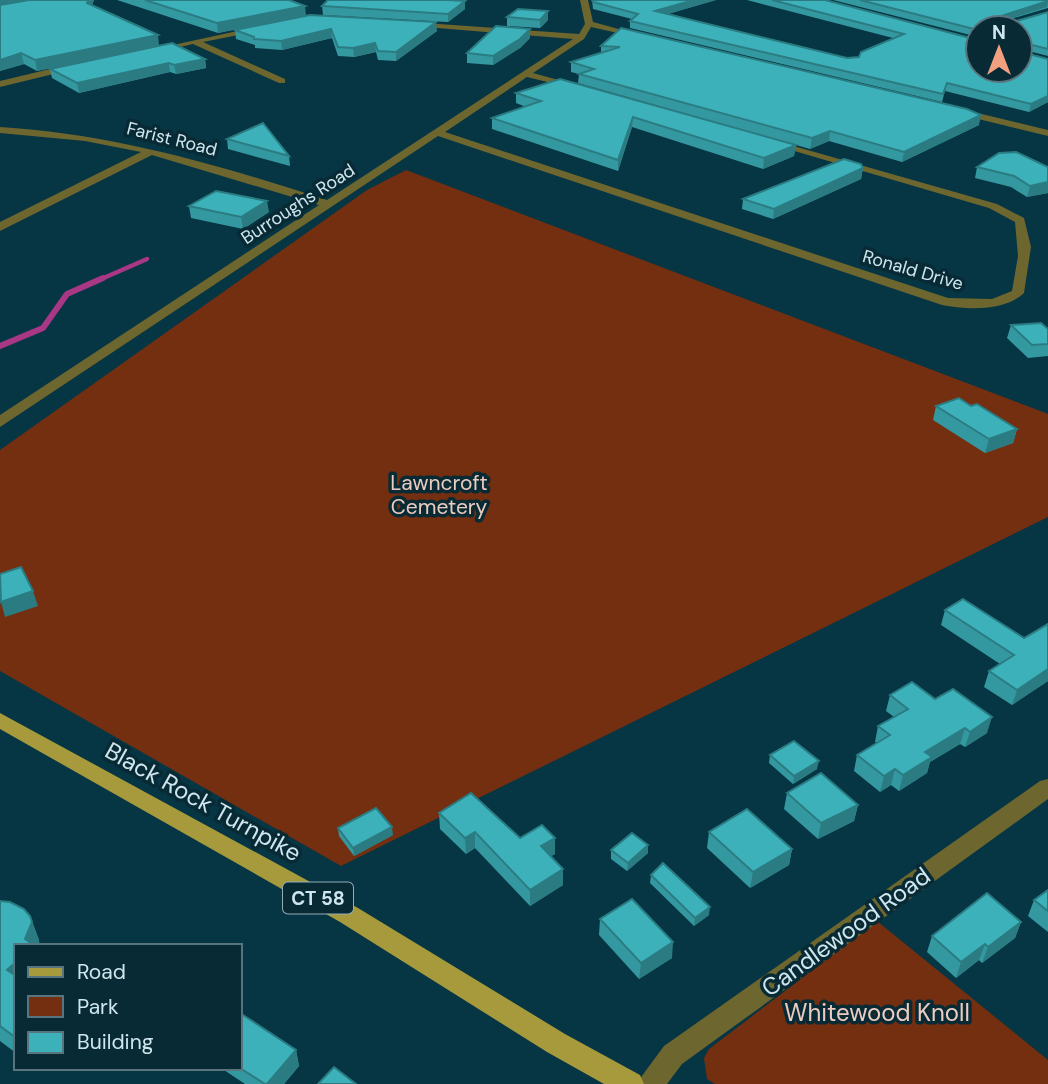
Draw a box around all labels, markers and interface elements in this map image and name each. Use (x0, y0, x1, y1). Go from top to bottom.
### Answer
north arrow (964, 14, 1034, 84)
text: N (992, 20, 1006, 45)
street label: Farist Road (124, 116, 220, 162)
street label: Burroughs Road (236, 158, 360, 250)
street label: Ronald Drive (860, 244, 966, 296)
park label: Lawncroft Cemetery (390, 469, 488, 521)
street label: Black Rock Turnpike (100, 735, 307, 868)
street label: Candlewood Road (755, 860, 936, 1003)
road number: CT 58 (283, 882, 353, 914)
legend (14, 944, 242, 1070)
text: Road (77, 958, 126, 986)
text: Park (77, 993, 119, 1021)
park label: Whitewood Knoll (784, 997, 970, 1028)
text: Building (77, 1028, 154, 1056)

